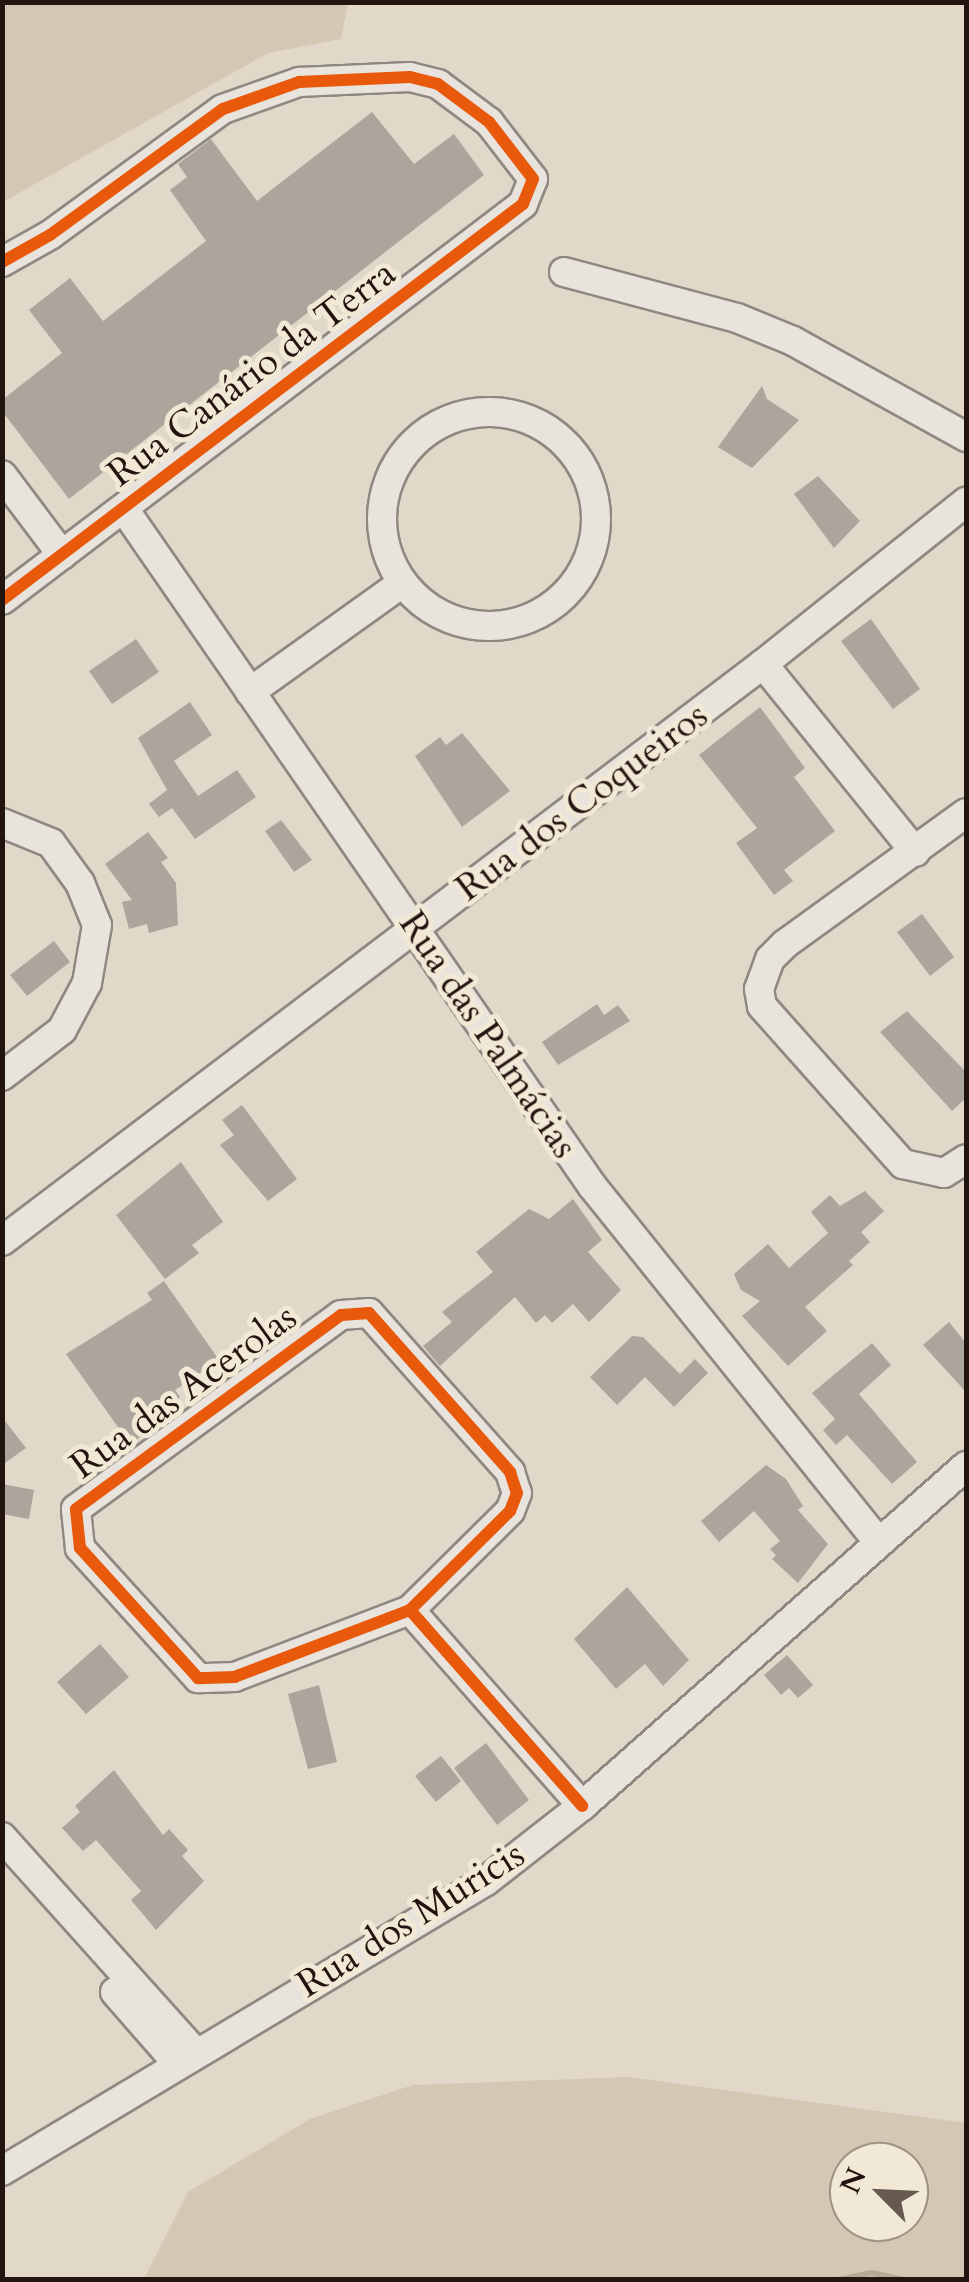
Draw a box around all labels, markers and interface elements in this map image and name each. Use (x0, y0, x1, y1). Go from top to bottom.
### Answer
street label: Rua Canário da Terra (99, 251, 405, 497)
street label: Rua dos Coqueiros (447, 693, 717, 911)
street label: Rua das Palmácias (389, 903, 587, 1167)
street label: Rua das Acerolas (62, 1295, 306, 1489)
street label: Rua dos Muricis (289, 1832, 533, 2008)
north arrow (829, 2142, 929, 2242)
text: N (831, 2162, 876, 2199)

